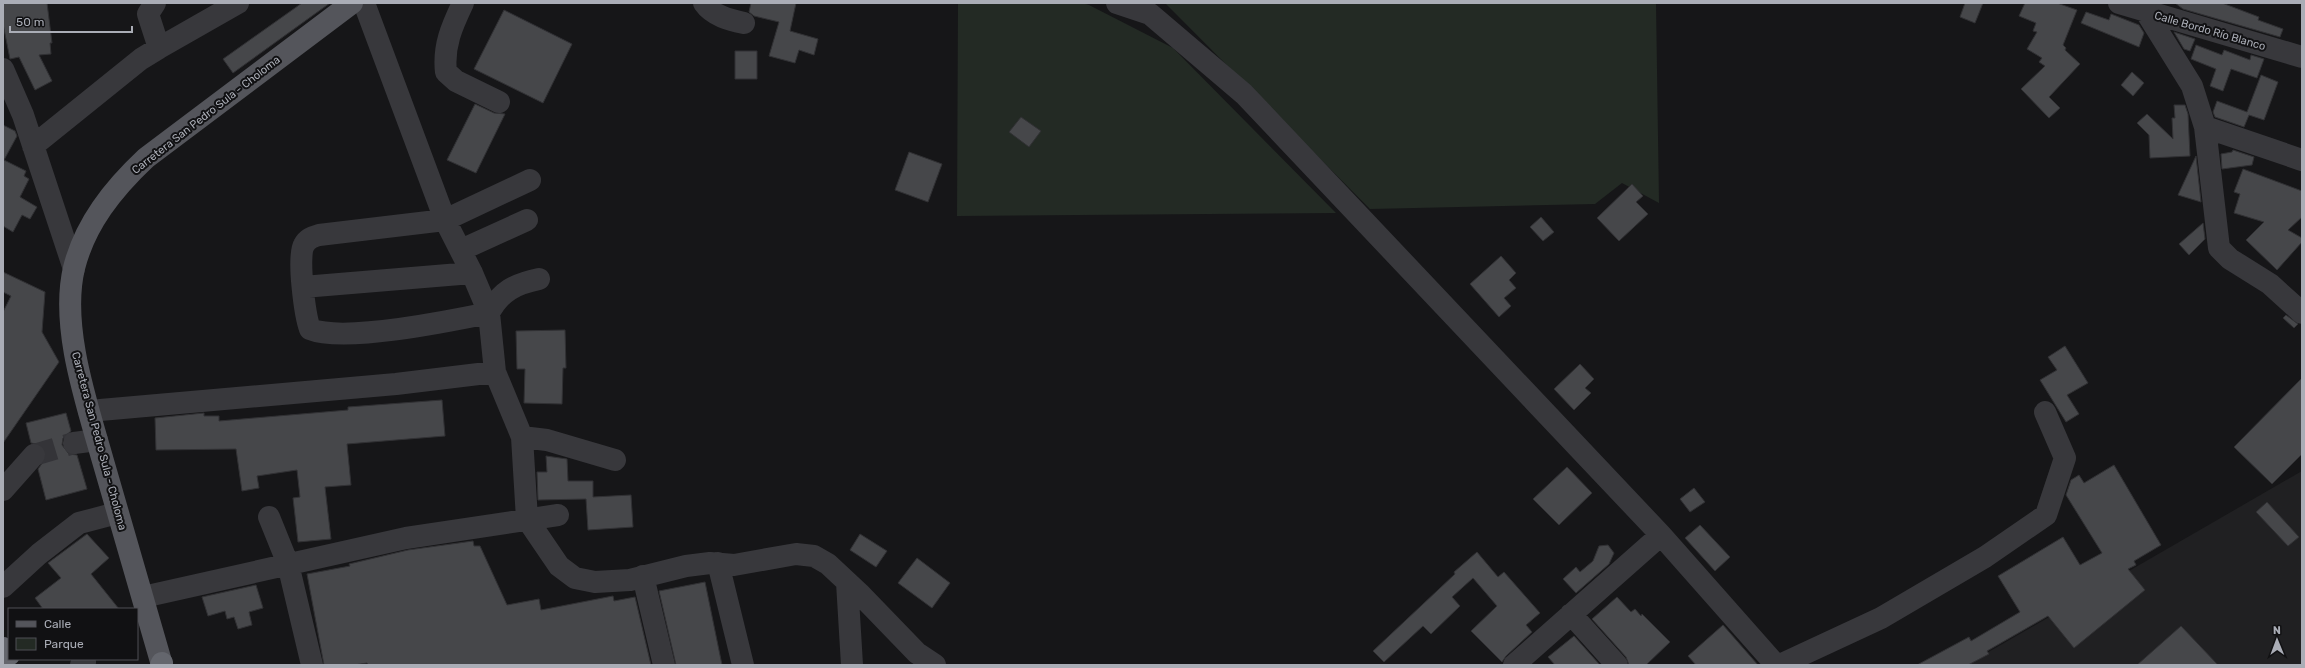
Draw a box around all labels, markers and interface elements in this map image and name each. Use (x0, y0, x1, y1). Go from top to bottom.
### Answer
scale bar (10, 8, 132, 34)
street label: Calle Bordo Río Blanco (2153, 9, 2267, 53)
text: 50 m (16, 15, 44, 29)
street label: Carretera San Pedro Sula - Choloma (129, 53, 283, 177)
street label: Carretera San Pedro Sula - Choloma (69, 350, 129, 532)
legend (8, 608, 138, 660)
text: Calle (44, 617, 71, 631)
north arrow (2257, 620, 2297, 660)
text: N (2273, 624, 2281, 637)
text: Parque (44, 637, 84, 651)

